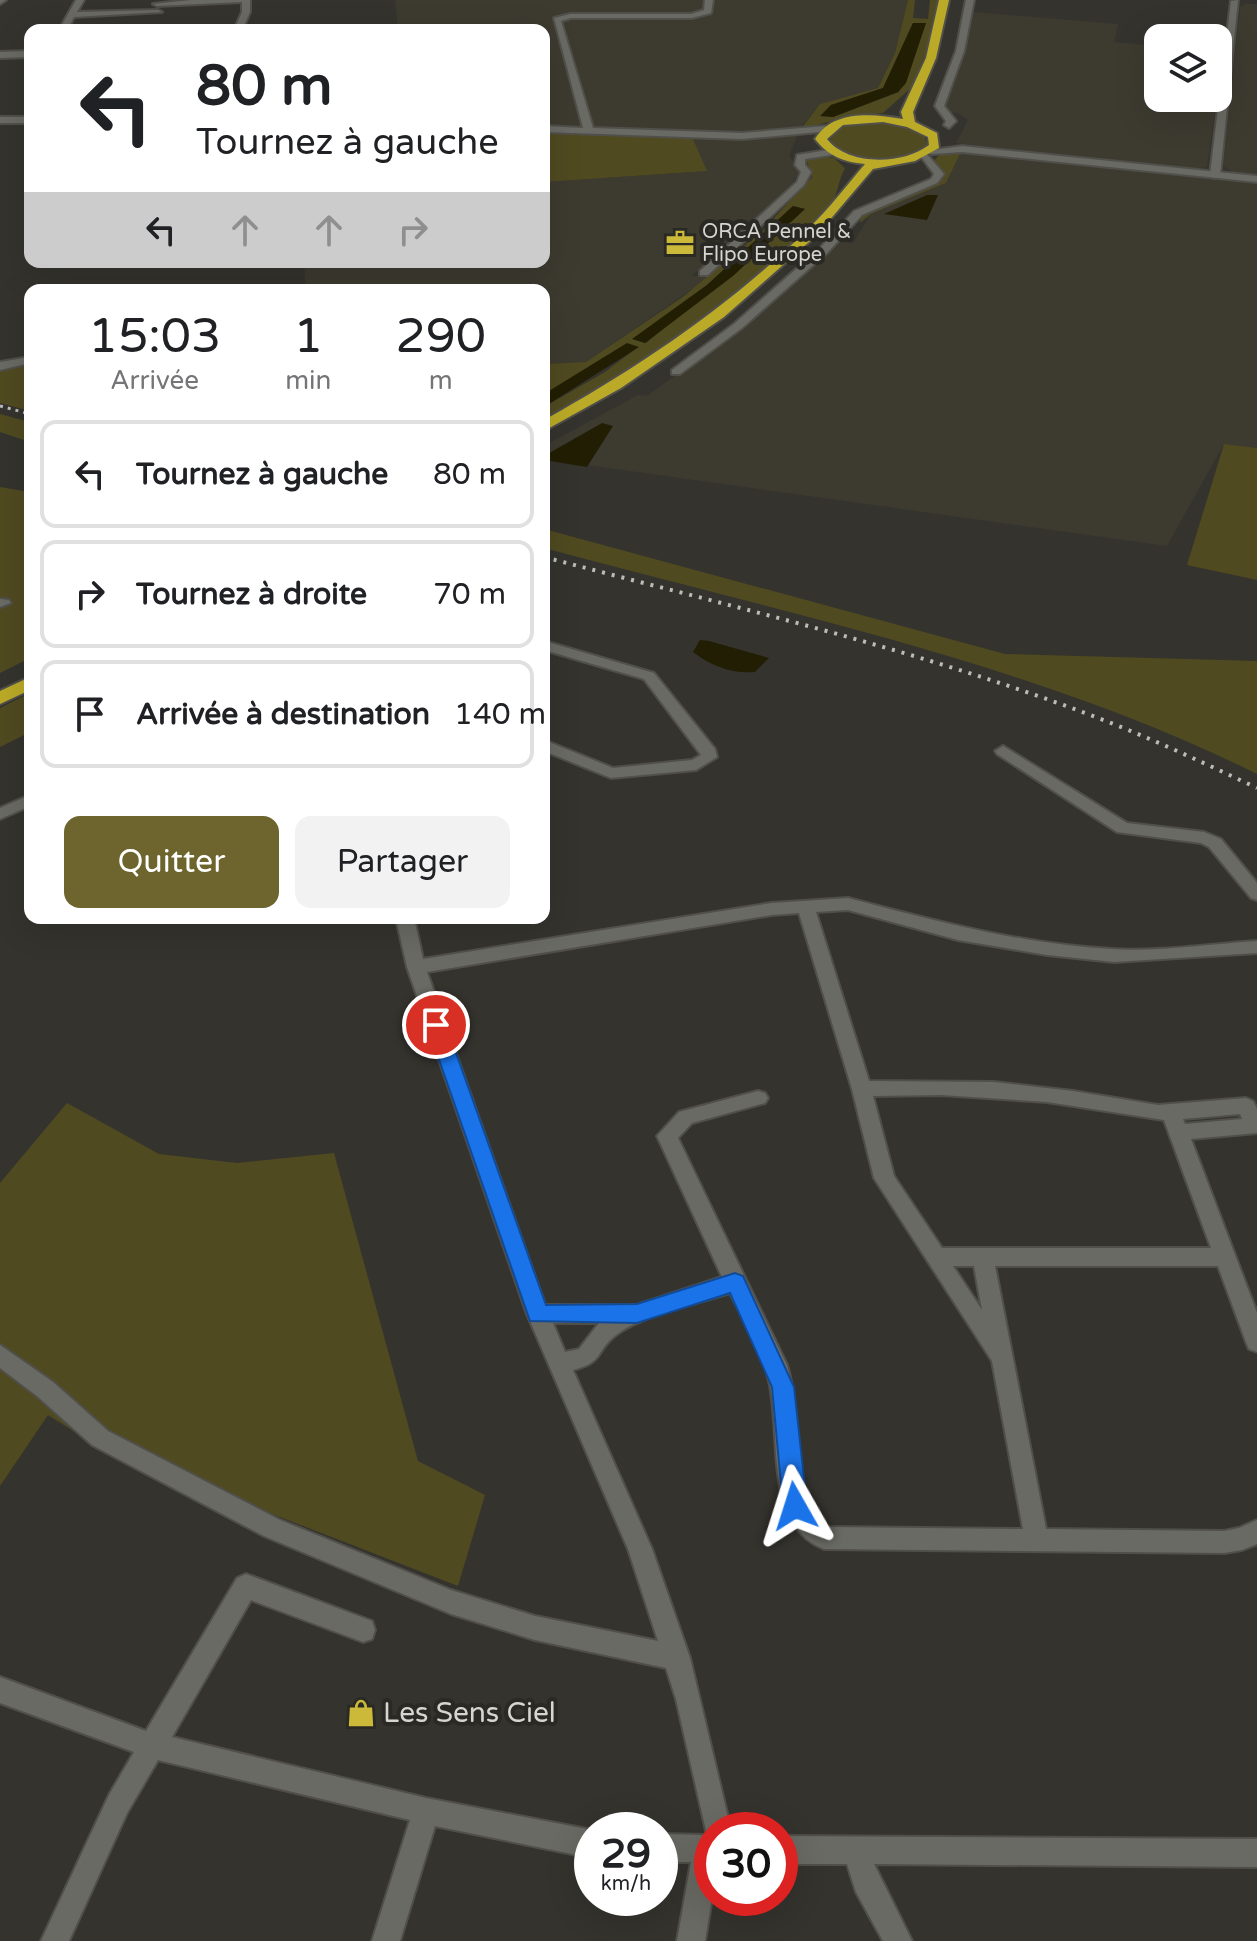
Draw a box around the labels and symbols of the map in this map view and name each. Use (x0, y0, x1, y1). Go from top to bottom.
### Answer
place label: ORCA Pennel & Flipo Europe (702, 220, 851, 267)
office icon: ORCA Pennel & Flipo Europe (665, 228, 695, 258)
pin (402, 991, 470, 1059)
position arrow (753, 1464, 837, 1548)
place label: Les Sens Ciel (383, 1696, 556, 1730)
shop icon: Les Sens Ciel (346, 1698, 376, 1728)
speed limit sign: 30 (694, 1812, 798, 1916)

